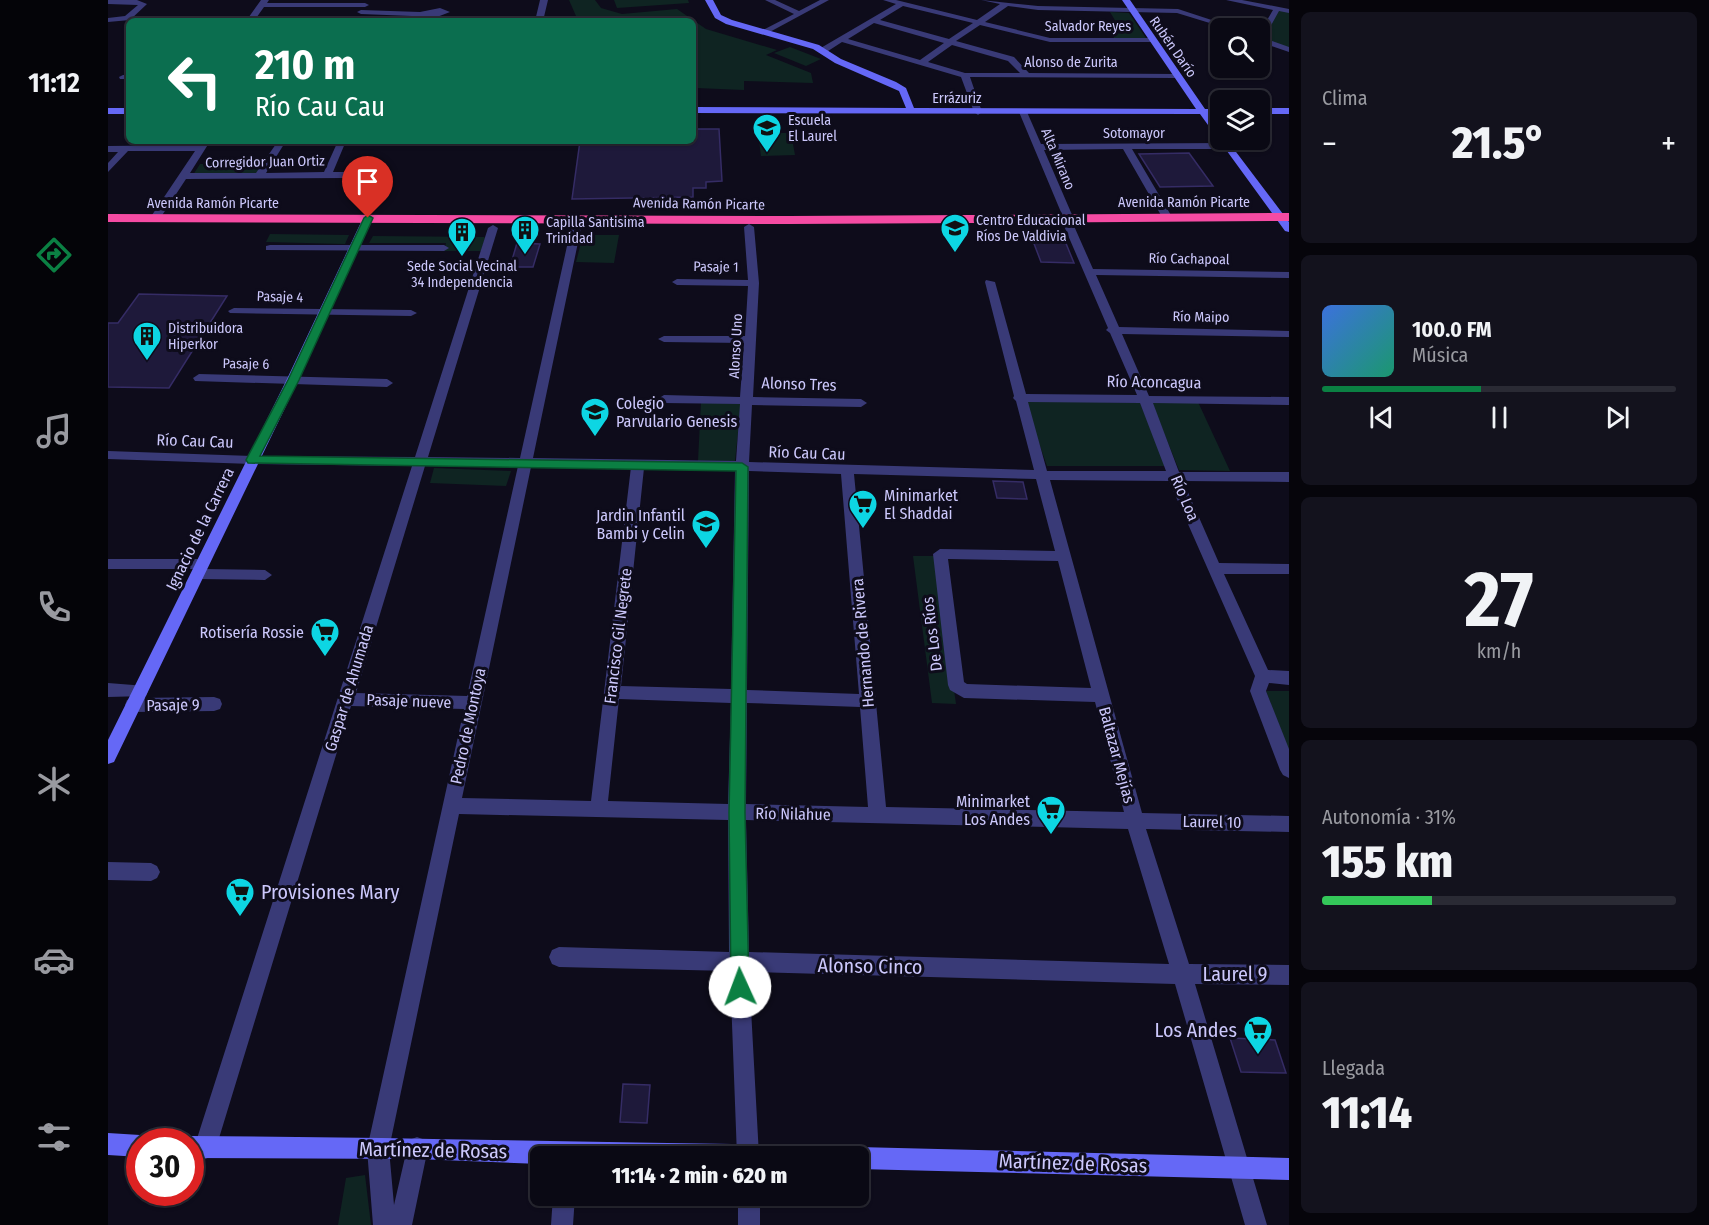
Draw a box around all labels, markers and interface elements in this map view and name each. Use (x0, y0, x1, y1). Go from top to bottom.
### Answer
street label: Rubén Darío (1146, 13, 1200, 81)
street label: Salvador Reyes (1045, 18, 1131, 35)
map controls (1210, 18, 1270, 150)
button: search (1210, 18, 1270, 78)
text: 210 m (255, 40, 355, 90)
icon: left (156, 42, 234, 120)
street label: Alonso de Zurita (1024, 54, 1118, 71)
text: 11:12 (28, 67, 80, 99)
text: Clima (1322, 86, 1367, 110)
street label: Errázuriz (932, 90, 982, 107)
button: layers (1210, 90, 1270, 150)
text: Río Cau Cau (255, 91, 385, 123)
school or university icon: Escuela El Laurel (751, 112, 783, 154)
place label: Escuela El Laurel (788, 112, 837, 145)
text: 21.5° (1452, 116, 1546, 170)
text: − (1322, 124, 1337, 164)
text: + (1661, 124, 1676, 164)
street label: Sotomayor (1103, 125, 1165, 142)
street label: Alta Mirano (1037, 126, 1079, 192)
street label: Corregidor Juan Ortiz (205, 152, 325, 172)
pin (342, 156, 393, 218)
icon: arrive (351, 165, 384, 198)
street label: Avenida Ramón Picarte (633, 194, 765, 214)
street label: Avenida Ramón Picarte (1118, 194, 1250, 211)
street label: Avenida Ramón Picarte (147, 195, 279, 212)
school or university icon: Centro Educacional Ríos De Valdivia (939, 212, 971, 254)
place label: Centro Educacional Ríos De Valdivia (976, 212, 1086, 245)
building icon: Capilla Santisima Trinidad (509, 214, 541, 256)
place label: Capilla Santisima Trinidad (546, 214, 645, 247)
building icon: Sede Social Vecinal 34 Independencia (446, 216, 478, 258)
icon: directions (33, 234, 75, 276)
street label: Río Cachapoal (1148, 250, 1230, 268)
place label: Sede Social Vecinal 34 Independencia (407, 258, 517, 291)
street label: Pasaje 1 (693, 258, 739, 276)
street label: Pasaje 4 (256, 288, 304, 306)
street label: Río Maipo (1172, 308, 1230, 326)
street label: Alonso Uno (726, 313, 746, 379)
text: 100.0 FM (1412, 316, 1492, 343)
building icon: Distribuidora Hiperkor (131, 320, 163, 362)
place label: Distribuidora Hiperkor (168, 320, 243, 353)
text: Música (1412, 343, 1468, 367)
street label: Pasaje 6 (223, 355, 270, 373)
street label: Río Aconcagua (1106, 372, 1202, 392)
street label: Alonso Tres (761, 373, 837, 395)
place label: Colegio Parvulario Genesis (616, 394, 737, 431)
school or university icon: Colegio Parvulario Genesis (579, 396, 611, 438)
icon: previous (1365, 401, 1398, 434)
icon: pause (1483, 401, 1516, 434)
icon: next (1601, 401, 1634, 434)
icon: music (33, 410, 75, 452)
street label: Río Cau Cau (156, 430, 234, 452)
street label: Río Cau Cau (768, 442, 846, 464)
street label: Ignacio de la Carrera (162, 464, 238, 594)
street label: Río Loa (1167, 472, 1203, 524)
place label: Minimarket El Shaddai (884, 486, 959, 523)
supermarket icon: Minimarket El Shaddai (847, 488, 879, 530)
place label: Jardin Infantil Bambi y Celin (596, 506, 685, 543)
school or university icon: Jardin Infantil Bambi y Celin (690, 508, 722, 550)
text: 27 (1465, 553, 1533, 647)
street label: Francisco Gil Negrete (600, 567, 636, 705)
street label: Hernando de Rivera (848, 578, 878, 708)
icon: phone (33, 586, 75, 628)
street label: De Los Ríos (918, 596, 946, 672)
supermarket icon: Rotisería Rossie (309, 616, 341, 658)
street label: Gaspar de Ahumada (321, 622, 377, 754)
place label: Rotisería Rossie (200, 623, 304, 642)
text: km/h (1477, 639, 1521, 663)
street label: Pedro de Montoya (446, 666, 490, 786)
street label: Pasaje nueve (366, 690, 452, 712)
street label: Pasaje 9 (146, 695, 200, 715)
street label: Baltazar Mejías (1095, 705, 1139, 805)
icon: climate (33, 763, 75, 805)
place label: Minimarket Los Andes (956, 792, 1031, 829)
supermarket icon: Minimarket Los Andes (1035, 794, 1067, 836)
street label: Río Nilahue (755, 804, 831, 824)
text: Autonomía · 31% (1322, 805, 1456, 829)
street label: Laurel 10 (1182, 812, 1242, 832)
text: 155 km (1322, 835, 1453, 889)
supermarket icon: Provisiones Mary (224, 876, 256, 918)
place label: Provisiones Mary (261, 880, 400, 904)
icon: car (33, 939, 75, 981)
street label: Alonso Cinco (817, 953, 923, 979)
position arrow (708, 955, 772, 1019)
street label: Laurel 9 (1203, 962, 1267, 986)
supermarket icon: Los Andes (1242, 1014, 1274, 1056)
place label: Los Andes (1155, 1018, 1237, 1042)
text: Llegada (1322, 1056, 1385, 1080)
text: 11:14 (1322, 1086, 1412, 1140)
icon: filters (33, 1116, 75, 1158)
speed limit sign: 30 (126, 1128, 204, 1206)
street label: Martínez de Rosas (359, 1137, 507, 1163)
street label: Martínez de Rosas (998, 1148, 1148, 1178)
text: 11:14 · 2 min · 620 m (612, 1162, 787, 1189)

